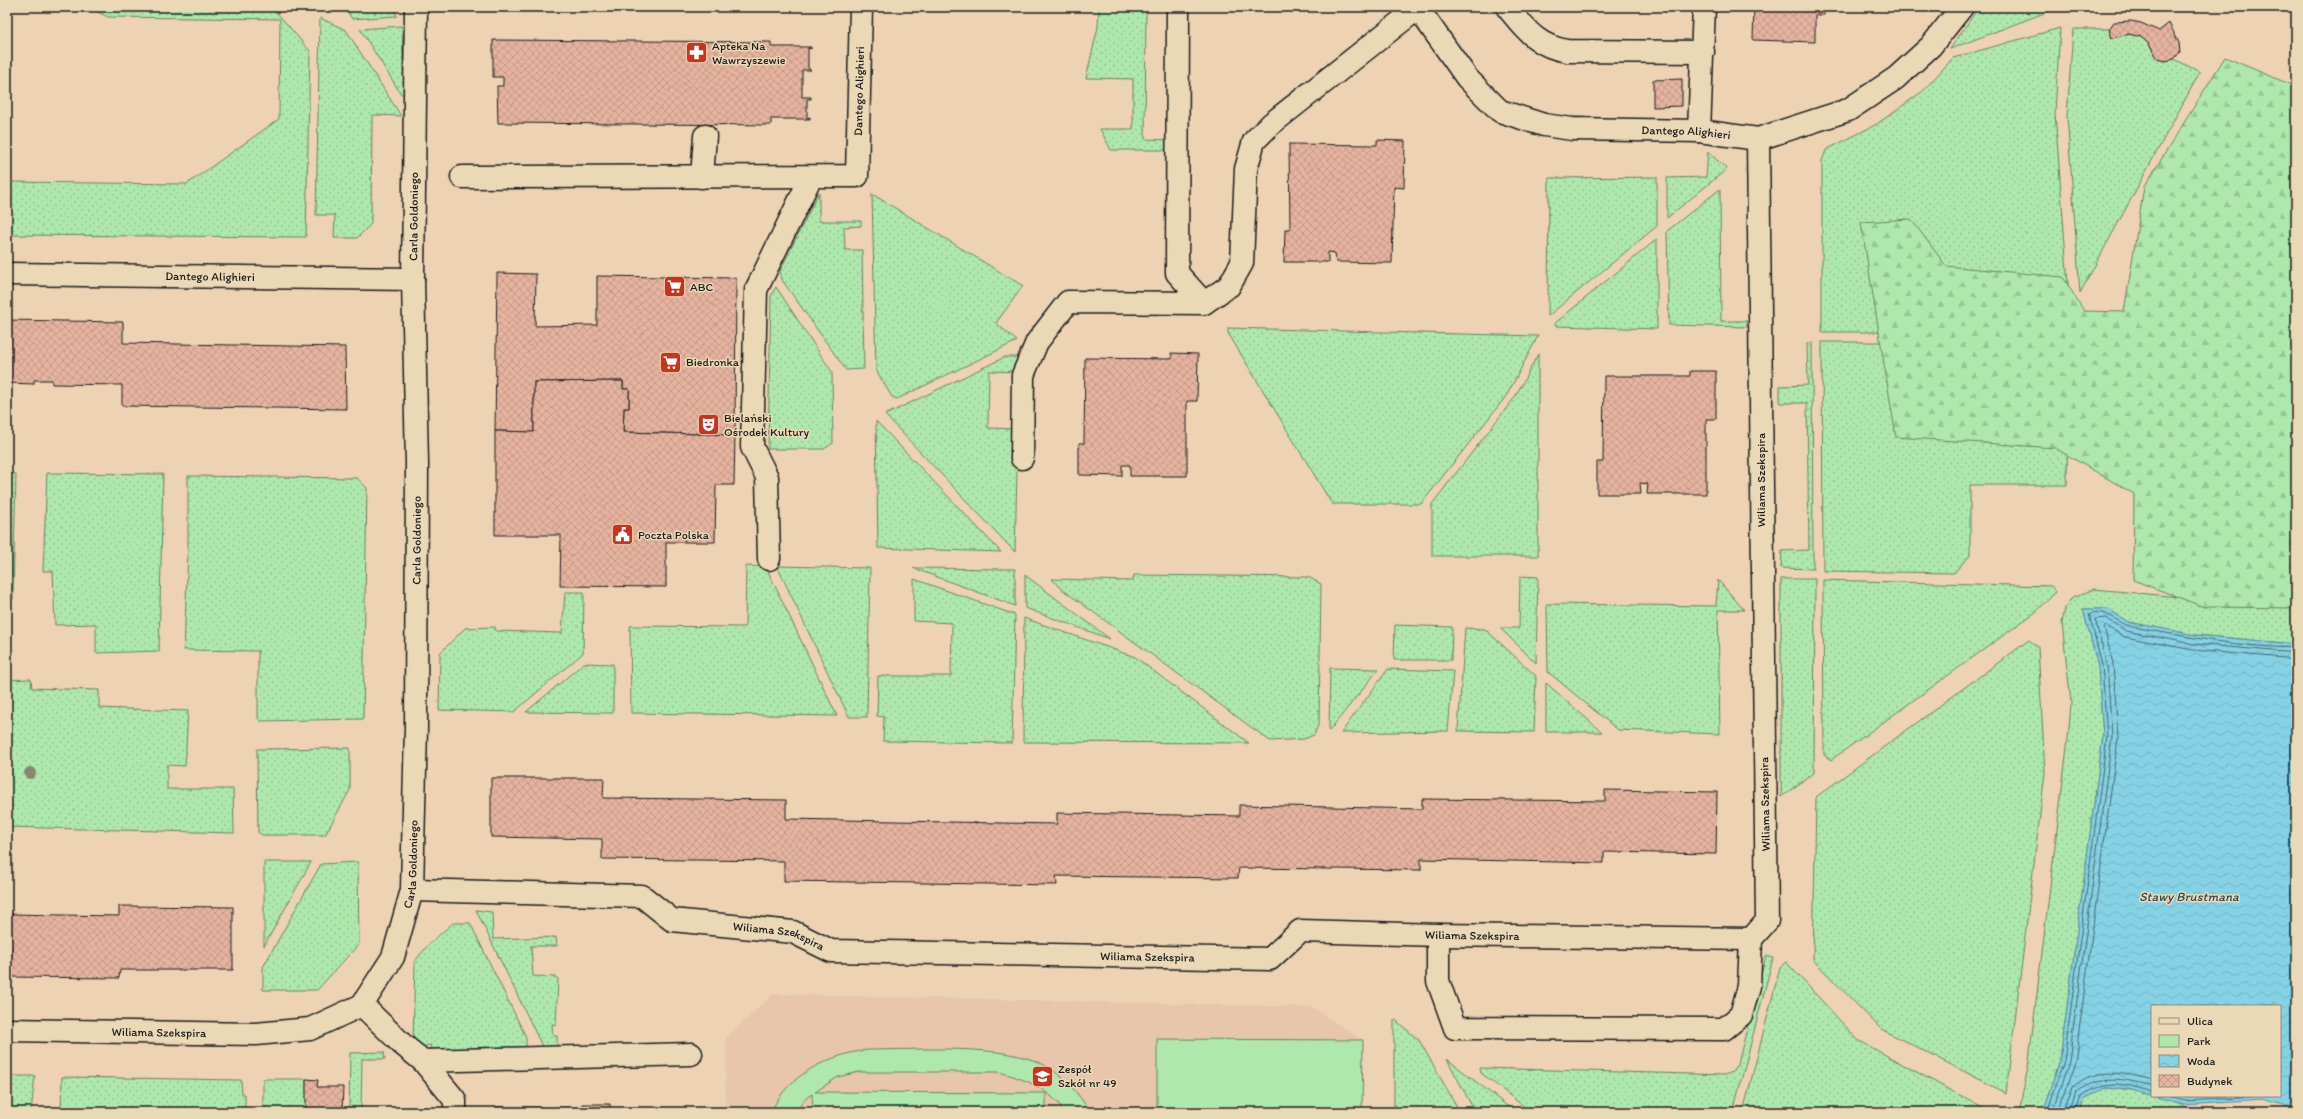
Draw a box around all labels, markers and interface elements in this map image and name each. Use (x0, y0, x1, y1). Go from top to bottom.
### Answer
place label: Apteka Na Wawrzyszewie (712, 39, 786, 67)
pharmacy icon: Apteka Na Wawrzyszewie (684, 40, 710, 66)
street label: Dantego Alighieri (851, 46, 867, 136)
street label: Dantego Alighieri (1641, 123, 1731, 142)
street label: Carla Goldoniego (406, 172, 421, 261)
street label: Dantego Alighieri (165, 269, 255, 284)
supermarket icon: ABC (661, 274, 687, 300)
place label: ABC (690, 280, 713, 294)
supermarket icon: Biedronka (658, 349, 684, 375)
place label: Biedronka (686, 355, 740, 369)
place label: Bielański Ośrodek Kultury (724, 411, 810, 439)
theatre icon: Bielański Ośrodek Kultury (696, 412, 722, 438)
street label: Wiliama Szekspira (1754, 432, 1768, 527)
street label: Carla Goldoniego (410, 496, 424, 585)
public building icon: Poczta Polska (610, 522, 636, 548)
place label: Poczta Polska (638, 528, 710, 542)
street label: Wiliama Szekspira (1757, 756, 1773, 851)
street label: Carla Goldoniego (400, 820, 421, 910)
water label: Stawy Brustmana (2139, 889, 2239, 904)
street label: Wiliama Szekspira (732, 919, 827, 954)
street label: Wiliama Szekspira (1425, 928, 1520, 943)
street label: Wiliama Szekspira (1100, 949, 1196, 965)
legend (2151, 1005, 2281, 1097)
text: Ulica (2187, 1014, 2213, 1028)
street label: Wiliama Szekspira (111, 1025, 207, 1040)
text: Park (2187, 1034, 2211, 1048)
text: Woda (2187, 1054, 2216, 1068)
place label: Zespół Szkół nr 49 (1058, 1062, 1116, 1090)
school or university icon: Zespół Szkół nr 49 (1030, 1063, 1056, 1089)
text: Budynek (2187, 1074, 2233, 1088)

